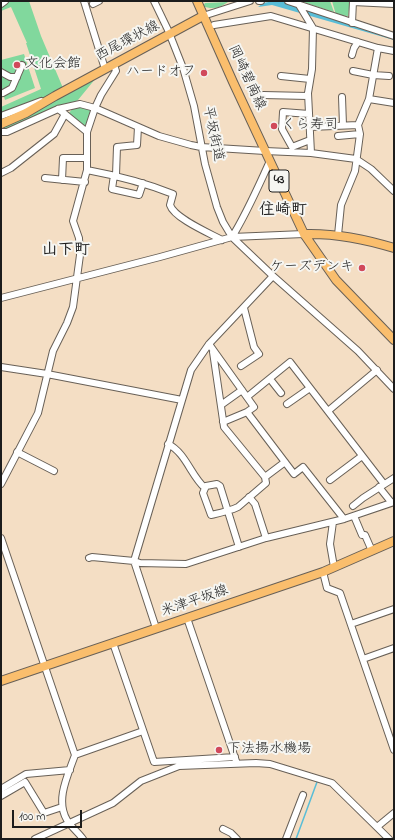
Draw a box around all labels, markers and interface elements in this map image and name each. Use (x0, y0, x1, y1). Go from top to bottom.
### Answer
street label: 西尾環状線 (93, 18, 163, 66)
street label: 岡崎碧南線 (224, 43, 268, 113)
place label: 文化会館 (25, 57, 81, 73)
marker: 文化会館 (12, 60, 22, 70)
place label: ハードオフ (126, 65, 196, 81)
marker: ハードオフ (199, 68, 209, 78)
street label: 平坂街道 (198, 105, 226, 163)
place label: くら寿司 (282, 118, 338, 134)
marker: くら寿司 (269, 121, 279, 131)
road number: 43 (269, 170, 289, 192)
district label: 住崎町 (259, 201, 307, 221)
district label: 山下町 (42, 241, 90, 261)
place label: ケーズデンキ (270, 260, 354, 276)
marker: ケーズデンキ (357, 263, 367, 273)
street label: 米津平坂線 (159, 583, 231, 621)
place label: 下法揚水機場 (227, 742, 311, 758)
marker: 下法揚水機場 (214, 745, 224, 755)
scale bar (14, 802, 84, 828)
text: 100 m (19, 808, 46, 826)

